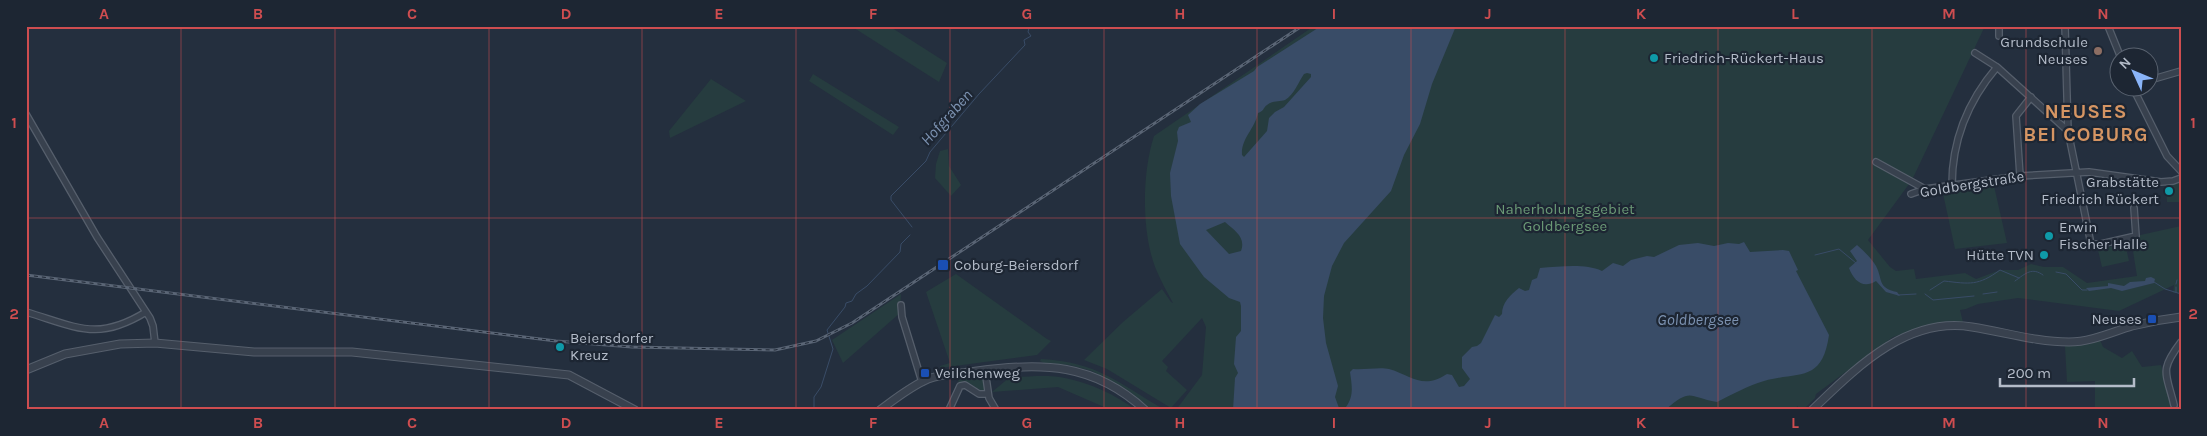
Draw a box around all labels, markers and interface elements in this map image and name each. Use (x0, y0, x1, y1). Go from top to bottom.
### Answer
text: A (99, 4, 109, 23)
text: B (253, 4, 263, 23)
text: C (407, 4, 417, 23)
text: D (561, 4, 572, 23)
text: E (714, 4, 724, 23)
text: F (869, 4, 878, 23)
text: G (1022, 4, 1032, 23)
text: H (1174, 4, 1186, 23)
text: I (1332, 4, 1336, 23)
text: J (1484, 4, 1492, 23)
text: K (1636, 4, 1647, 23)
text: L (1791, 4, 1799, 23)
text: M (1942, 4, 1956, 23)
text: N (2097, 4, 2109, 23)
place label: Grundschule Neuses (2000, 33, 2088, 68)
marker: Grundschule Neuses (2092, 45, 2104, 57)
north arrow (2110, 48, 2160, 98)
place label: Friedrich-Rückert-Haus (1664, 49, 1824, 67)
marker: Friedrich-Rückert-Haus (1648, 52, 1660, 64)
text: N (2115, 54, 2135, 73)
water label: Hofgraben (916, 86, 976, 149)
district label: NEUSES BEI COBURG (2023, 100, 2149, 146)
text: 1 (11, 113, 17, 132)
text: 1 (2190, 113, 2196, 132)
street label: Goldbergstraße (1919, 167, 2025, 201)
place label: Grabstätte Friedrich Rückert (2041, 173, 2159, 208)
marker: Grabstätte Friedrich Rückert (2163, 185, 2175, 197)
park label: Naherholungsgebiet Goldbergsee (1495, 200, 1635, 235)
place label: Erwin Fischer Halle (2059, 218, 2147, 253)
marker: Erwin Fischer Halle (2043, 230, 2055, 242)
place label: Hütte TVN (1966, 246, 2034, 264)
marker: Hütte TVN (2038, 249, 2050, 261)
place label: Coburg-Beiersdorf (954, 256, 1079, 274)
marker: Coburg-Beiersdorf (936, 258, 950, 272)
text: 2 (9, 304, 19, 323)
text: 2 (2188, 304, 2198, 323)
water label: Goldbergsee (1657, 310, 1739, 329)
place label: Neuses (2091, 310, 2142, 328)
marker: Neuses (2146, 313, 2158, 325)
place label: Beiersdorfer Kreuz (570, 329, 654, 364)
marker: Beiersdorfer Kreuz (554, 341, 566, 353)
scale bar (2000, 356, 2133, 388)
place label: Veilchenweg (935, 364, 1020, 382)
text: 200 m (2007, 364, 2051, 382)
marker: Veilchenweg (919, 367, 931, 379)
text: A (99, 413, 109, 432)
text: B (253, 413, 263, 432)
text: C (407, 413, 417, 432)
text: D (561, 413, 572, 432)
text: E (714, 413, 724, 432)
text: F (869, 413, 878, 432)
text: G (1022, 413, 1032, 432)
text: H (1174, 413, 1186, 432)
text: I (1332, 413, 1336, 432)
text: J (1484, 413, 1492, 432)
text: K (1636, 413, 1647, 432)
text: L (1791, 413, 1799, 432)
text: M (1942, 413, 1956, 432)
text: N (2097, 413, 2109, 432)

